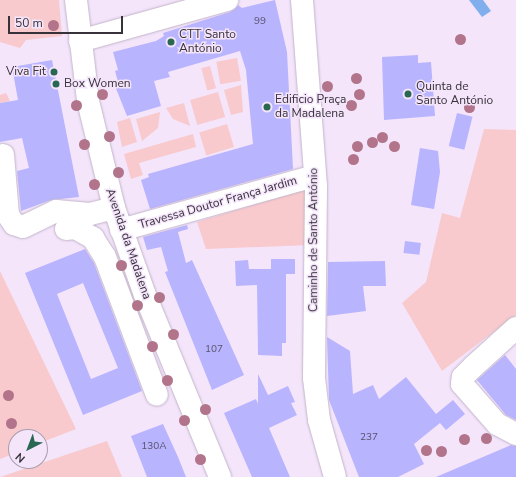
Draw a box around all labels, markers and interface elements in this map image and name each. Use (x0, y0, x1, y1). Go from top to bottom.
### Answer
scale bar (10, 8, 125, 34)
text: 50 m (15, 15, 43, 31)
house number: 99 (254, 16, 266, 28)
place label: CTT Santo António (179, 28, 236, 56)
marker: CTT Santo António (166, 37, 176, 47)
place label: Viva Fit (6, 65, 46, 79)
marker: Viva Fit (49, 67, 59, 77)
place label: Box Women (64, 77, 131, 91)
marker: Box Women (51, 79, 61, 89)
place label: Quinta de Santo António (416, 80, 493, 108)
marker: Quinta de Santo António (403, 89, 413, 99)
place label: Edificio Praça da Madalena (275, 93, 346, 121)
marker: Edificio Praça da Madalena (262, 102, 272, 112)
street label: Caminho de Santo António (307, 168, 321, 312)
street label: Travessa Doutor França Jardim (137, 173, 299, 233)
street label: Avenida da Madalena (102, 187, 154, 301)
house number: 107 (205, 344, 223, 356)
north arrow (8, 429, 48, 469)
house number: 237 (360, 432, 378, 444)
house number: 130A (141, 441, 167, 453)
text: N (12, 449, 28, 466)

